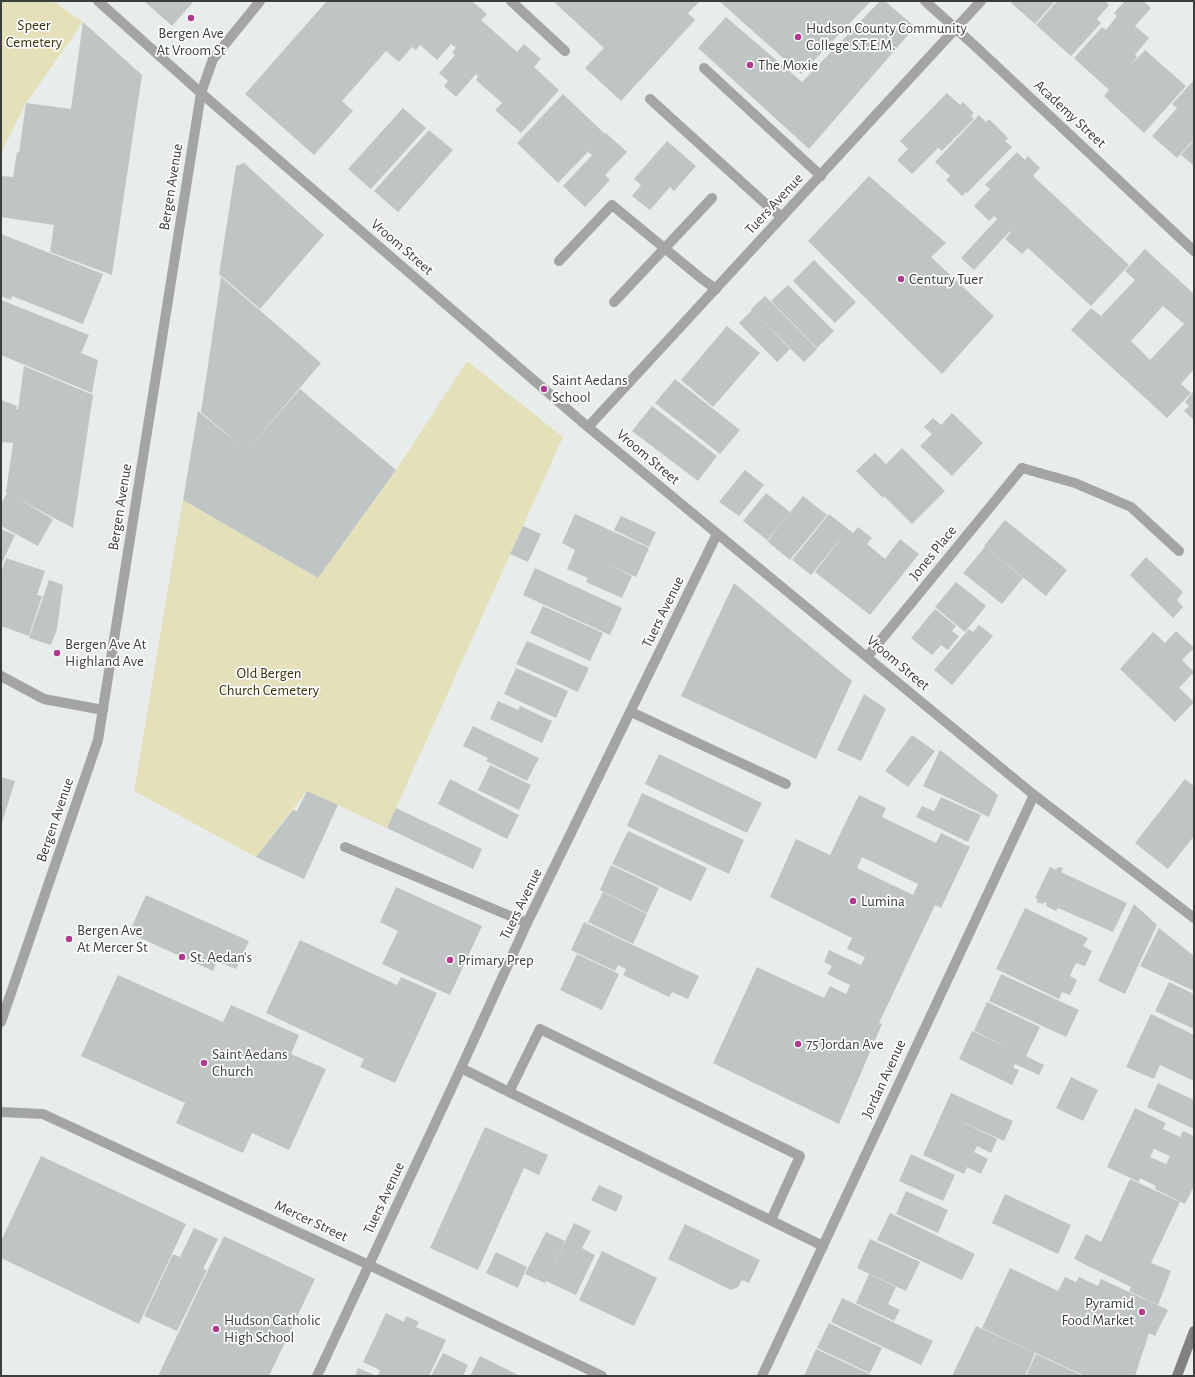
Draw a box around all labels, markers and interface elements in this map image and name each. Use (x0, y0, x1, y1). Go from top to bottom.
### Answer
marker: Bergen Ave At Vroom St (186, 13, 196, 23)
park label: Speer Cemetery (6, 16, 62, 51)
place label: Hudson County Community College S.T.E.M. (806, 19, 967, 54)
place label: Bergen Ave At Vroom St (156, 24, 226, 59)
marker: Hudson County Community College S.T.E.M. (793, 32, 803, 42)
place label: The Moxie (758, 56, 818, 74)
marker: The Moxie (745, 60, 755, 70)
street label: Academy Street (1030, 76, 1110, 152)
street label: Bergen Avenue (155, 142, 187, 232)
street label: Tuers Avenue (741, 170, 807, 238)
street label: Vroom Street (367, 215, 437, 279)
place label: Century Tuer (909, 270, 983, 288)
marker: Century Tuer (896, 274, 906, 284)
place label: Saint Aedans School (552, 371, 627, 406)
marker: Saint Aedans School (539, 384, 549, 394)
street label: Vroom Street (613, 425, 683, 489)
street label: Bergen Avenue (104, 462, 136, 552)
street label: Jones Place (905, 522, 961, 584)
street label: Tuers Avenue (638, 573, 688, 651)
street label: Vroom Street (863, 631, 933, 695)
place label: Bergen Ave At Highland Ave (65, 635, 146, 670)
marker: Bergen Ave At Highland Ave (52, 648, 62, 658)
park label: Old Bergen Church Cemetery (219, 664, 319, 699)
street label: Bergen Avenue (32, 776, 78, 864)
street label: Tuers Avenue (496, 865, 546, 943)
place label: Lumina (861, 892, 905, 910)
marker: Lumina (848, 896, 858, 906)
place label: Bergen Ave At Mercer St (77, 921, 148, 956)
marker: Bergen Ave At Mercer St (64, 934, 74, 944)
place label: St. Aedan's (190, 948, 252, 966)
place label: Primary Prep (458, 951, 534, 969)
marker: St. Aedan's (177, 952, 187, 962)
marker: Primary Prep (445, 955, 455, 965)
place label: 75 Jordan Ave (806, 1035, 884, 1053)
street label: Jordan Avenue (858, 1037, 910, 1121)
marker: 75 Jordan Ave (793, 1039, 803, 1049)
place label: Saint Aedans Church (212, 1045, 287, 1080)
marker: Saint Aedans Church (199, 1058, 209, 1068)
street label: Tuers Avenue (359, 1159, 409, 1237)
street label: Mercer Street (272, 1196, 350, 1246)
place label: Pyramid Food Market (1061, 1294, 1134, 1329)
marker: Pyramid Food Market (1137, 1307, 1147, 1317)
place label: Hudson Catholic High School (224, 1311, 320, 1346)
marker: Hudson Catholic High School (211, 1324, 221, 1334)

